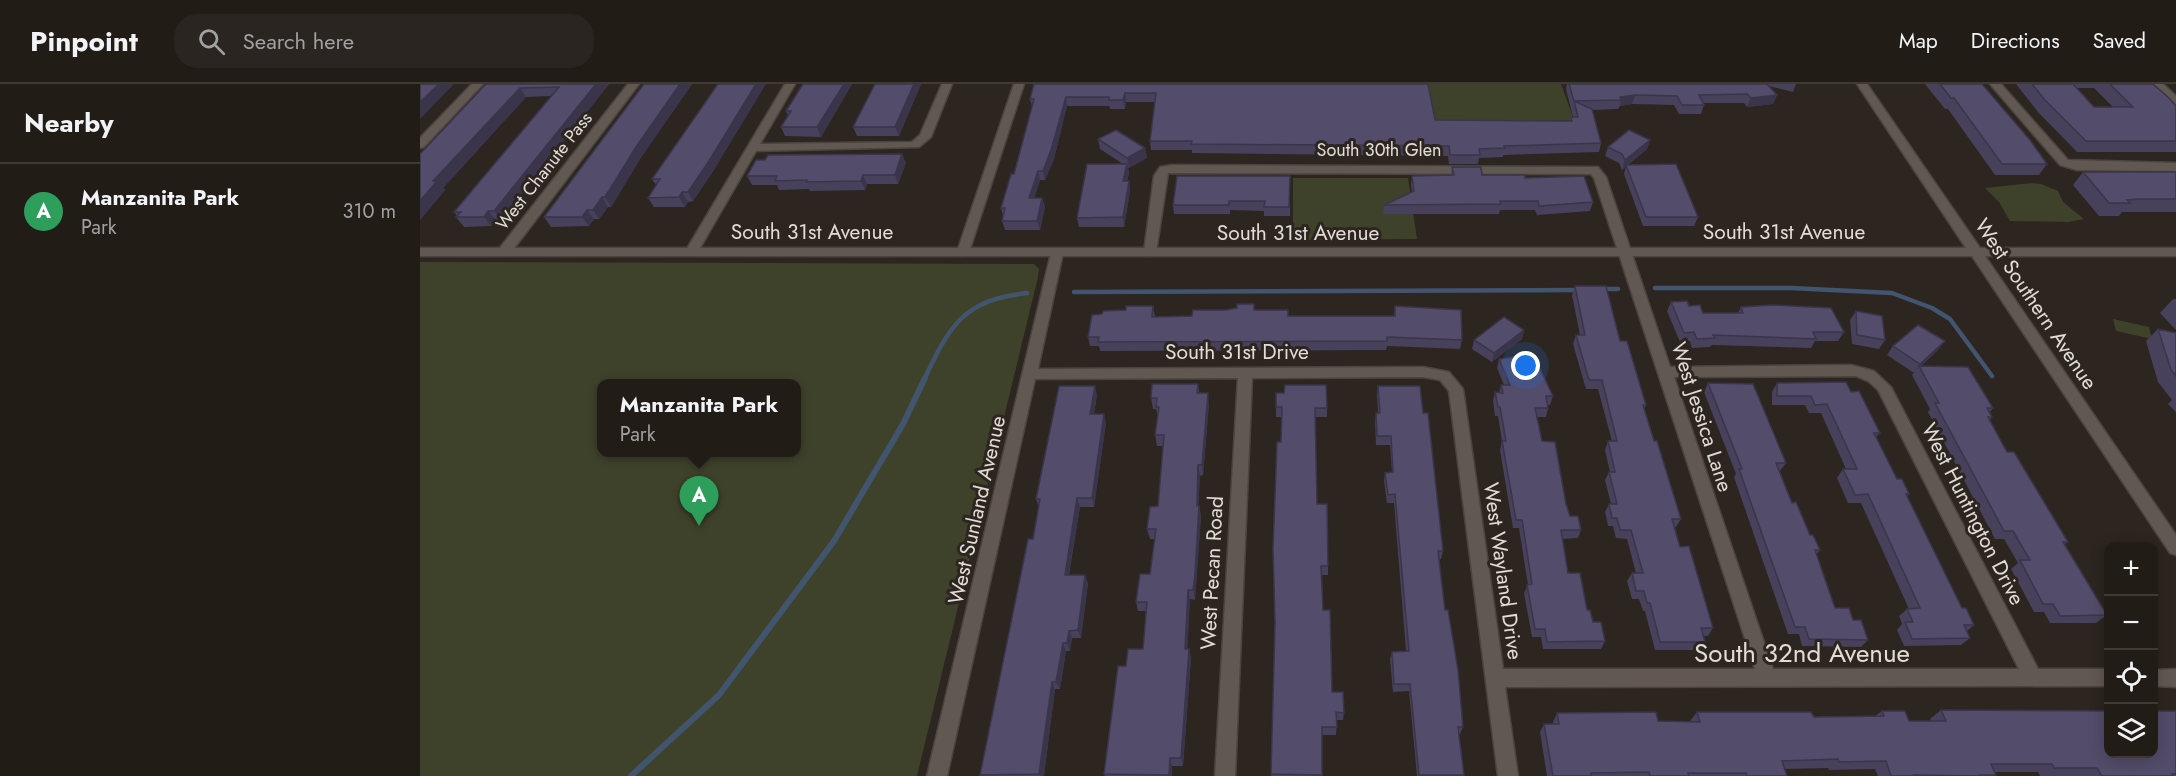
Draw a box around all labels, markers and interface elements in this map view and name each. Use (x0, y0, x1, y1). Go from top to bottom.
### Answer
search box (174, 14, 594, 68)
text: Pinpoint (30, 21, 138, 62)
icon: search (195, 25, 228, 58)
text: Search here (243, 25, 354, 57)
text: Map (1899, 26, 1938, 56)
text: Directions (1971, 26, 2060, 56)
text: Saved (2093, 26, 2146, 56)
text: Nearby (24, 104, 113, 142)
street label: West Chanute Pass (490, 106, 598, 236)
street label: South 30th Glen (1317, 137, 1441, 163)
text: Manzanita Park (81, 181, 239, 213)
text: A (36, 197, 51, 226)
text: 310 m (342, 197, 396, 226)
street label: West Southern Avenue (1967, 212, 2105, 396)
text: Park (81, 213, 117, 242)
street label: South 31st Avenue (731, 217, 893, 247)
street label: South 31st Avenue (1703, 217, 1865, 247)
street label: South 31st Avenue (1217, 218, 1379, 248)
street label: South 31st Drive (1165, 337, 1309, 367)
street label: West Jessica Lane (1664, 338, 1740, 496)
your location (1511, 351, 1540, 380)
popup (597, 379, 801, 457)
text: Manzanita Park (620, 388, 778, 420)
street label: West Sunland Avenue (941, 412, 1013, 607)
street label: West Huntington Drive (1914, 418, 2032, 610)
text: Park (620, 420, 656, 449)
pin: A (680, 476, 718, 526)
street label: West Wayland Drive (1476, 481, 1530, 662)
street label: West Pecan Road (1193, 495, 1231, 651)
map controls (2104, 542, 2158, 758)
button: + (2104, 542, 2158, 596)
button: − (2104, 596, 2158, 650)
street label: South 32nd Avenue (1694, 634, 1910, 672)
button: locate (2104, 650, 2158, 704)
button: layers (2104, 704, 2158, 758)

